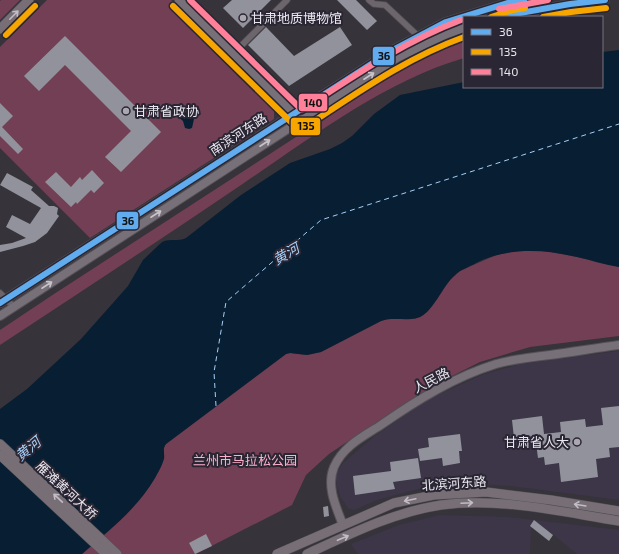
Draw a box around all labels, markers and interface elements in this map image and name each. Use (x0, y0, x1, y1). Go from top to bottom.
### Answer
one-way arrow (10, 10, 19, 20)
place label: 甘肃地质博物馆 (251, 10, 342, 26)
marker: 甘肃地质博物馆 (238, 13, 248, 23)
legend (463, 16, 603, 88)
text: 36 (499, 24, 513, 38)
text: 135 (499, 44, 517, 58)
line badge: 36 (372, 46, 395, 66)
text: 36 (378, 49, 391, 62)
text: 140 (499, 64, 518, 78)
one-way arrow (363, 72, 375, 80)
line badge: 140 (298, 93, 328, 112)
text: 140 (304, 96, 322, 109)
place label: 甘肃省政协 (134, 103, 199, 119)
marker: 甘肃省政协 (121, 106, 131, 116)
street label: 南滨河东路 (206, 110, 270, 158)
line badge: 135 (290, 117, 321, 136)
text: 135 (297, 119, 315, 132)
one-way arrow (259, 139, 271, 147)
one-way arrow (150, 210, 162, 218)
line badge: 36 (116, 211, 139, 230)
text: 36 (122, 214, 135, 227)
water label: 黄河 (269, 238, 305, 268)
one-way arrow (41, 281, 53, 289)
street label: 人民路 (410, 364, 452, 396)
water label: 黄河 (11, 431, 46, 464)
place label: 甘肃省人大 (504, 434, 569, 450)
marker: 甘肃省人大 (572, 437, 582, 447)
park label: 兰州市马拉松公园 (193, 452, 297, 468)
street label: 雁滩黄河大桥 (33, 458, 101, 522)
street label: 北滨河东路 (421, 473, 487, 493)
one-way arrow (53, 494, 63, 503)
one-way arrow (404, 496, 417, 504)
one-way arrow (460, 499, 473, 507)
one-way arrow (574, 501, 587, 509)
one-way arrow (336, 534, 348, 541)

